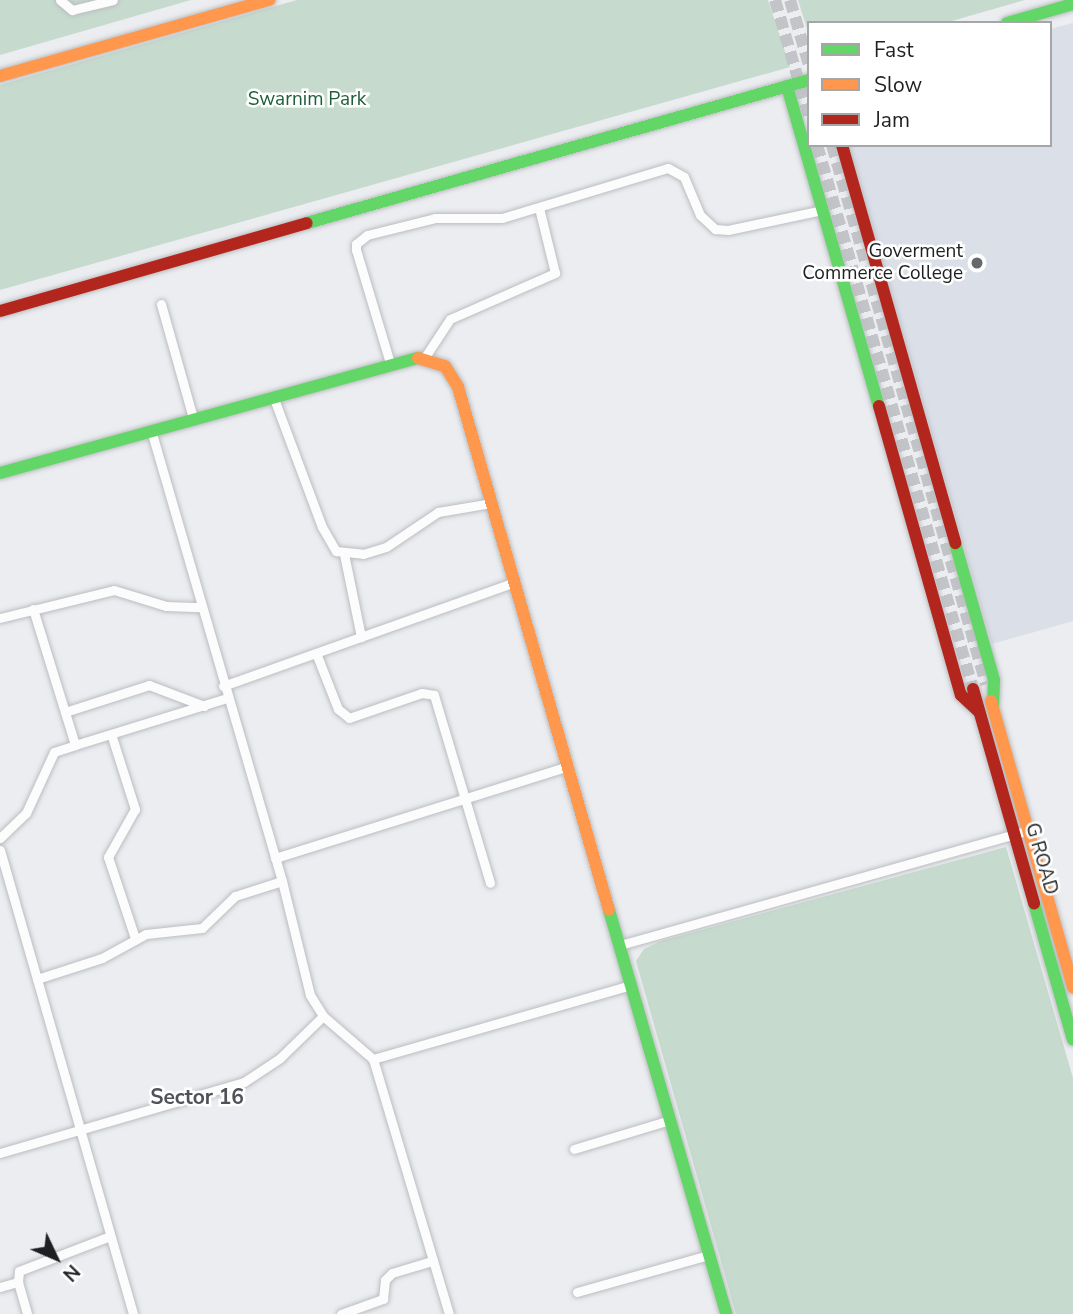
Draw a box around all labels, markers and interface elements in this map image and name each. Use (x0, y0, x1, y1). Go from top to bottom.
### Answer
legend (807, 21, 1052, 147)
text: Fast (874, 36, 914, 64)
text: Slow (874, 71, 922, 99)
park label: Swarnim Park (248, 89, 366, 111)
text: Jam (874, 106, 910, 134)
place label: Goverment Commerce College (802, 241, 963, 285)
marker: Goverment Commerce College (969, 255, 985, 271)
street label: G ROAD (1020, 820, 1062, 898)
district label: Sector 16 (150, 1084, 244, 1110)
north arrow (21, 1223, 91, 1293)
text: N (57, 1258, 85, 1287)

